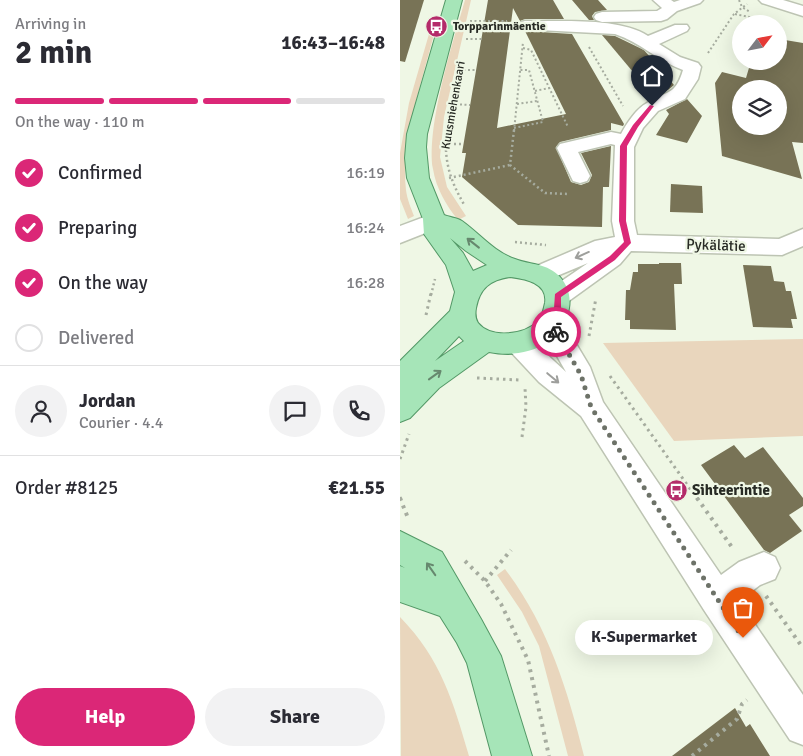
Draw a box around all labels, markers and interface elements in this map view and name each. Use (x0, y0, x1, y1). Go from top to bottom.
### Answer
text: Arriving in (15, 14, 86, 34)
bus stop icon: Torpparinmäentie (425, 14, 449, 38)
north arrow (732, 15, 788, 70)
map controls (732, 15, 787, 135)
place label: Torpparinmäentie (453, 19, 546, 34)
text: 16:43–16:48 (281, 31, 385, 55)
text: 2 min (15, 33, 92, 72)
pin (631, 55, 673, 106)
street label: Kuusmiehenkaari (438, 60, 469, 150)
icon: home (638, 62, 666, 90)
button: layers (732, 80, 787, 135)
text: On the way · 110 m (15, 112, 145, 132)
icon: check (15, 159, 43, 187)
text: Confirmed (58, 161, 142, 185)
text: 16:19 (346, 163, 385, 183)
icon: check (15, 214, 43, 242)
text: Preparing (58, 216, 137, 240)
text: 16:24 (346, 218, 385, 238)
street label: Pykälätie (686, 235, 746, 255)
one-way arrow (466, 238, 480, 248)
one-way arrow (575, 251, 590, 261)
icon: check (15, 269, 43, 297)
text: On the way (58, 271, 148, 295)
text: 16:28 (346, 273, 385, 293)
courier (531, 307, 581, 357)
icon: bike (542, 318, 570, 346)
text: Delivered (58, 326, 134, 350)
one-way arrow (428, 370, 441, 381)
one-way arrow (546, 373, 559, 384)
button: person (15, 385, 67, 437)
button: chat (269, 385, 321, 437)
button: phone (333, 385, 385, 437)
text: Jordan (79, 389, 136, 413)
text: Courier · 4.4 (79, 413, 163, 433)
text: Order #8125 (15, 476, 118, 500)
text: €21.55 (328, 476, 385, 500)
bus stop icon: Sihteerintie (664, 478, 688, 502)
place label: Sihteerintie (692, 481, 770, 499)
one-way arrow (426, 562, 437, 576)
pin (722, 587, 764, 638)
icon: bag (729, 594, 757, 622)
callout: K-Supermarket (575, 620, 713, 656)
text: K-Supermarket (591, 627, 697, 647)
button: Help (15, 688, 195, 746)
button: Share (205, 688, 385, 746)

